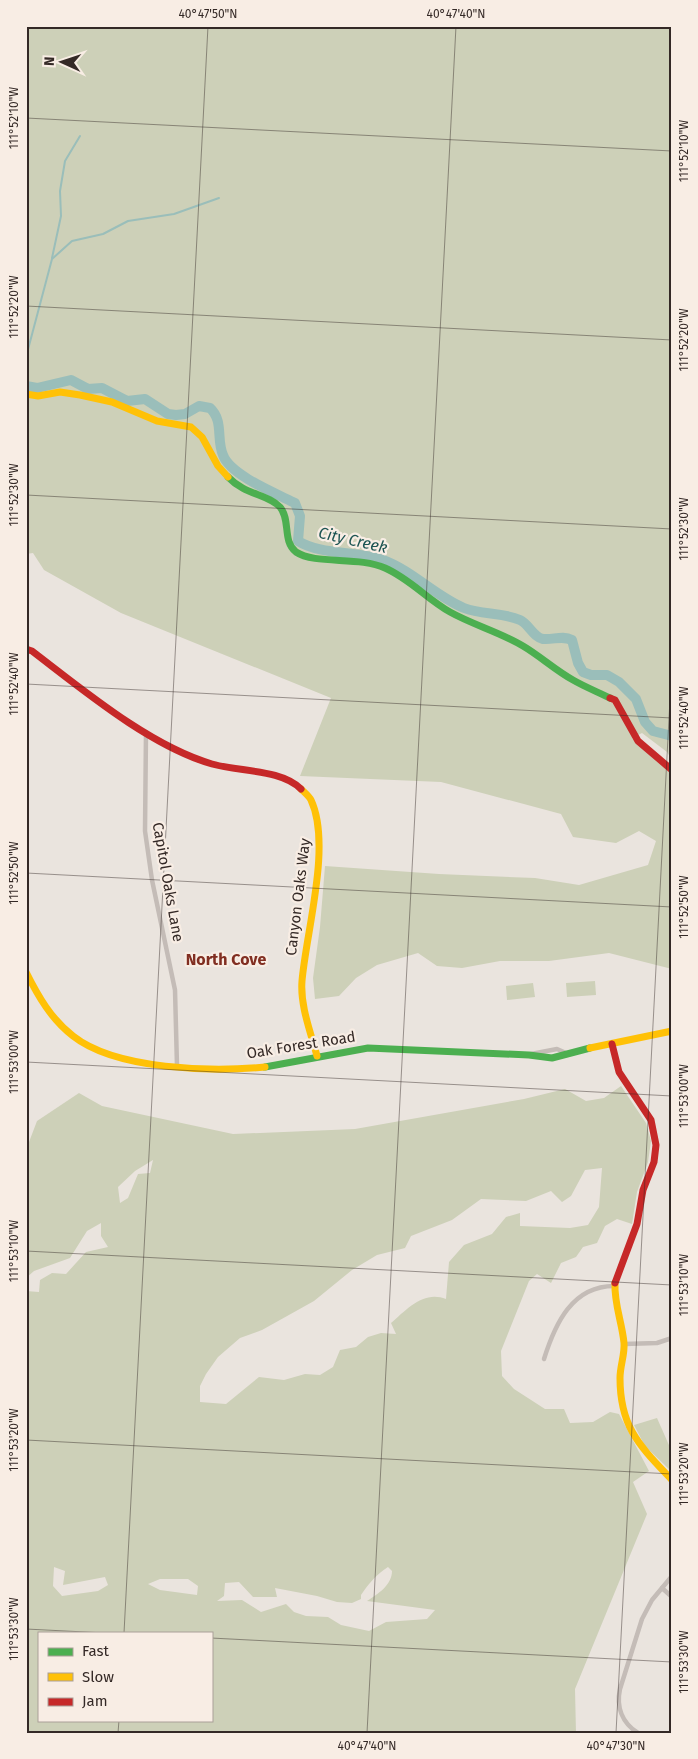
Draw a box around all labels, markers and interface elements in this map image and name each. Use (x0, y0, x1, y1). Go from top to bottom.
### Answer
text: 40°47'50"N (178, 7, 238, 21)
text: 40°47'40"N (427, 7, 485, 21)
north arrow (38, 38, 88, 88)
text: N (41, 56, 58, 66)
text: 111°52'10"W (7, 87, 21, 149)
text: 111°52'10"W (677, 120, 691, 182)
text: 111°52'20"W (7, 275, 21, 339)
text: 111°52'20"W (677, 308, 691, 372)
text: 111°52'30"W (7, 463, 21, 527)
text: 111°52'30"W (677, 497, 691, 561)
water label: City Creek (317, 523, 390, 557)
text: 111°52'40"W (7, 652, 21, 716)
text: 111°52'40"W (677, 686, 691, 750)
street label: Capitol Oaks Lane (149, 821, 187, 943)
street label: Canyon Oaks Way (282, 837, 314, 957)
text: 111°52'50"W (7, 841, 21, 905)
text: 111°52'50"W (677, 875, 691, 939)
district label: North Cove (186, 950, 266, 969)
street label: Oak Forest Road (245, 1027, 357, 1063)
text: 111°53'00"W (7, 1030, 21, 1094)
text: 111°53'00"W (677, 1064, 691, 1128)
text: 111°53'10"W (7, 1220, 21, 1282)
text: 111°53'10"W (677, 1254, 691, 1316)
text: 111°53'20"W (7, 1408, 21, 1472)
text: 111°53'20"W (677, 1442, 691, 1506)
text: 111°53'30"W (7, 1597, 21, 1661)
text: 111°53'30"W (677, 1630, 691, 1694)
legend (38, 1632, 212, 1722)
text: Fast (82, 1642, 109, 1660)
text: Slow (82, 1668, 114, 1686)
text: Jam (82, 1692, 108, 1710)
text: 40°47'40"N (338, 1739, 396, 1753)
text: 40°47'30"N (586, 1739, 646, 1753)

